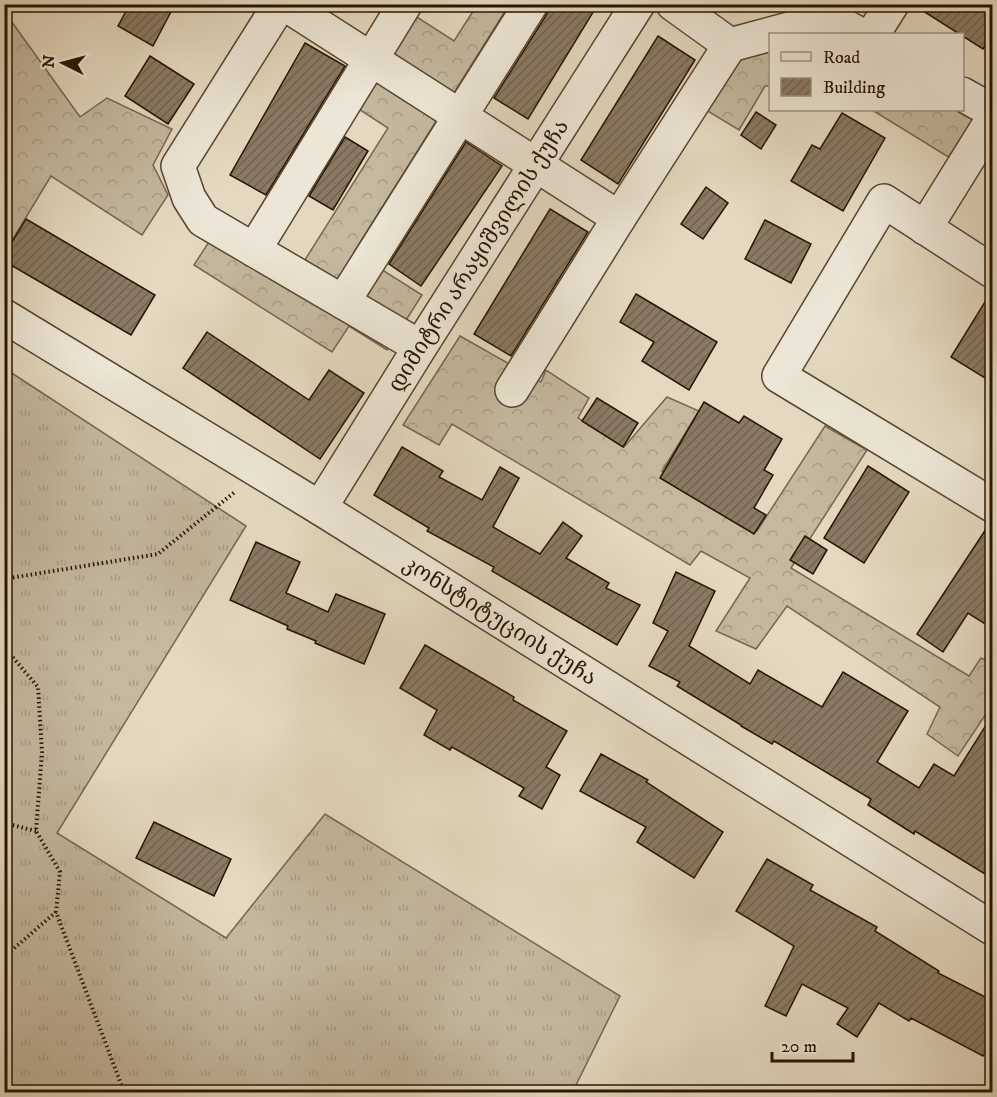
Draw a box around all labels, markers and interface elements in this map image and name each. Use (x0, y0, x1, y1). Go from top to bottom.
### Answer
north arrow (33, 33, 93, 93)
legend (769, 33, 964, 111)
text: Road (823, 47, 860, 69)
text: N (38, 54, 60, 69)
text: Building (823, 77, 885, 99)
street label: დიმიტრი არაყიშვილის ქუჩა (382, 114, 575, 397)
street label: კონსტიტუციის ქუჩა (398, 550, 602, 691)
scale bar (772, 1025, 853, 1063)
text: 20 m (781, 1036, 817, 1058)

